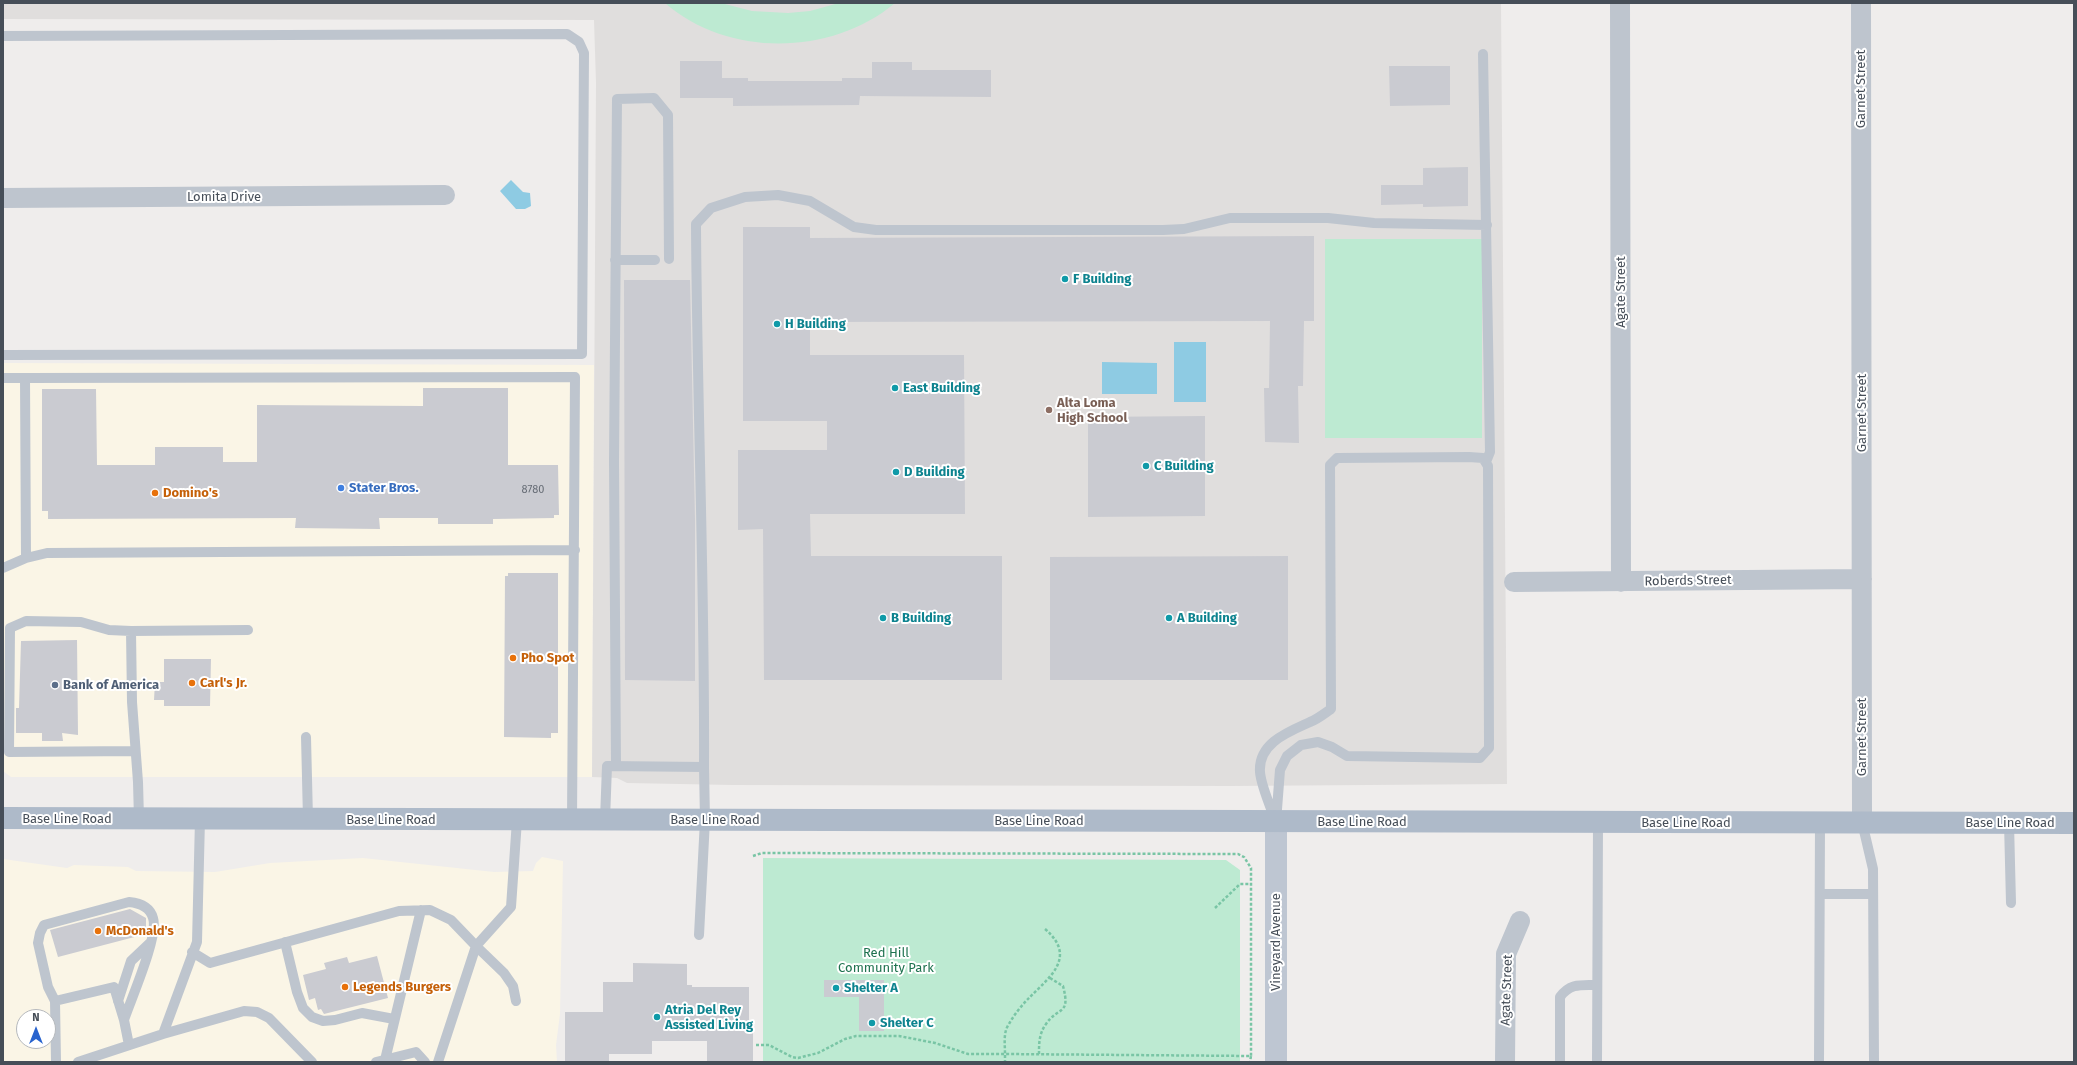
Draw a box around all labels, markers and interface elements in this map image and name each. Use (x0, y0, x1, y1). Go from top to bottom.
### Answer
street label: Garnet Street (1853, 50, 1869, 128)
street label: Lomita Drive (187, 189, 261, 205)
street label: Agate Street (1613, 256, 1629, 328)
place label: F Building (1073, 271, 1131, 287)
marker: F Building (1060, 274, 1070, 284)
place label: H Building (785, 316, 846, 332)
marker: H Building (772, 319, 782, 329)
street label: Garnet Street (1854, 374, 1870, 452)
place label: East Building (903, 380, 980, 396)
marker: East Building (890, 383, 900, 393)
place label: Alta Loma High School (1057, 395, 1127, 426)
marker: Alta Loma High School (1044, 405, 1054, 415)
place label: C Building (1154, 458, 1214, 474)
marker: C Building (1141, 461, 1151, 471)
place label: D Building (904, 464, 965, 480)
marker: D Building (891, 467, 901, 477)
place label: Stater Bros. (349, 480, 419, 496)
marker: Stater Bros. (336, 483, 346, 493)
house number: 8780 (522, 483, 544, 497)
place label: Domino's (163, 485, 218, 501)
marker: Domino's (150, 488, 160, 498)
street label: Roberds Street (1644, 572, 1732, 590)
place label: B Building (891, 610, 951, 626)
place label: A Building (1177, 610, 1237, 626)
marker: B Building (878, 613, 888, 623)
marker: A Building (1164, 613, 1174, 623)
place label: Pho Spot (521, 650, 575, 666)
marker: Pho Spot (508, 653, 518, 663)
place label: Carl's Jr. (200, 675, 247, 691)
place label: Bank of America (63, 677, 159, 693)
marker: Carl's Jr. (187, 678, 197, 688)
marker: Bank of America (50, 680, 60, 690)
street label: Garnet Street (1854, 698, 1870, 776)
street label: Base Line Road (22, 811, 112, 827)
street label: Base Line Road (346, 812, 436, 828)
street label: Base Line Road (670, 812, 760, 828)
street label: Base Line Road (994, 813, 1084, 829)
street label: Base Line Road (1317, 814, 1407, 830)
street label: Base Line Road (1641, 815, 1731, 831)
street label: Base Line Road (1965, 815, 2055, 831)
street label: Vineyard Avenue (1268, 893, 1284, 991)
place label: McDonald's (106, 923, 174, 939)
marker: McDonald's (93, 926, 103, 936)
park label: Red Hill Community Park (838, 945, 934, 976)
street label: Agate Street (1498, 954, 1516, 1026)
place label: Legends Burgers (353, 979, 451, 995)
place label: Shelter A (844, 980, 898, 996)
marker: Legends Burgers (340, 982, 350, 992)
marker: Shelter A (831, 983, 841, 993)
place label: Atria Del Rey Assisted Living (665, 1002, 753, 1033)
north arrow (16, 1009, 56, 1049)
text: N (32, 1011, 40, 1024)
marker: Atria Del Rey Assisted Living (652, 1012, 662, 1022)
place label: Shelter C (880, 1015, 934, 1031)
marker: Shelter C (867, 1018, 877, 1028)

